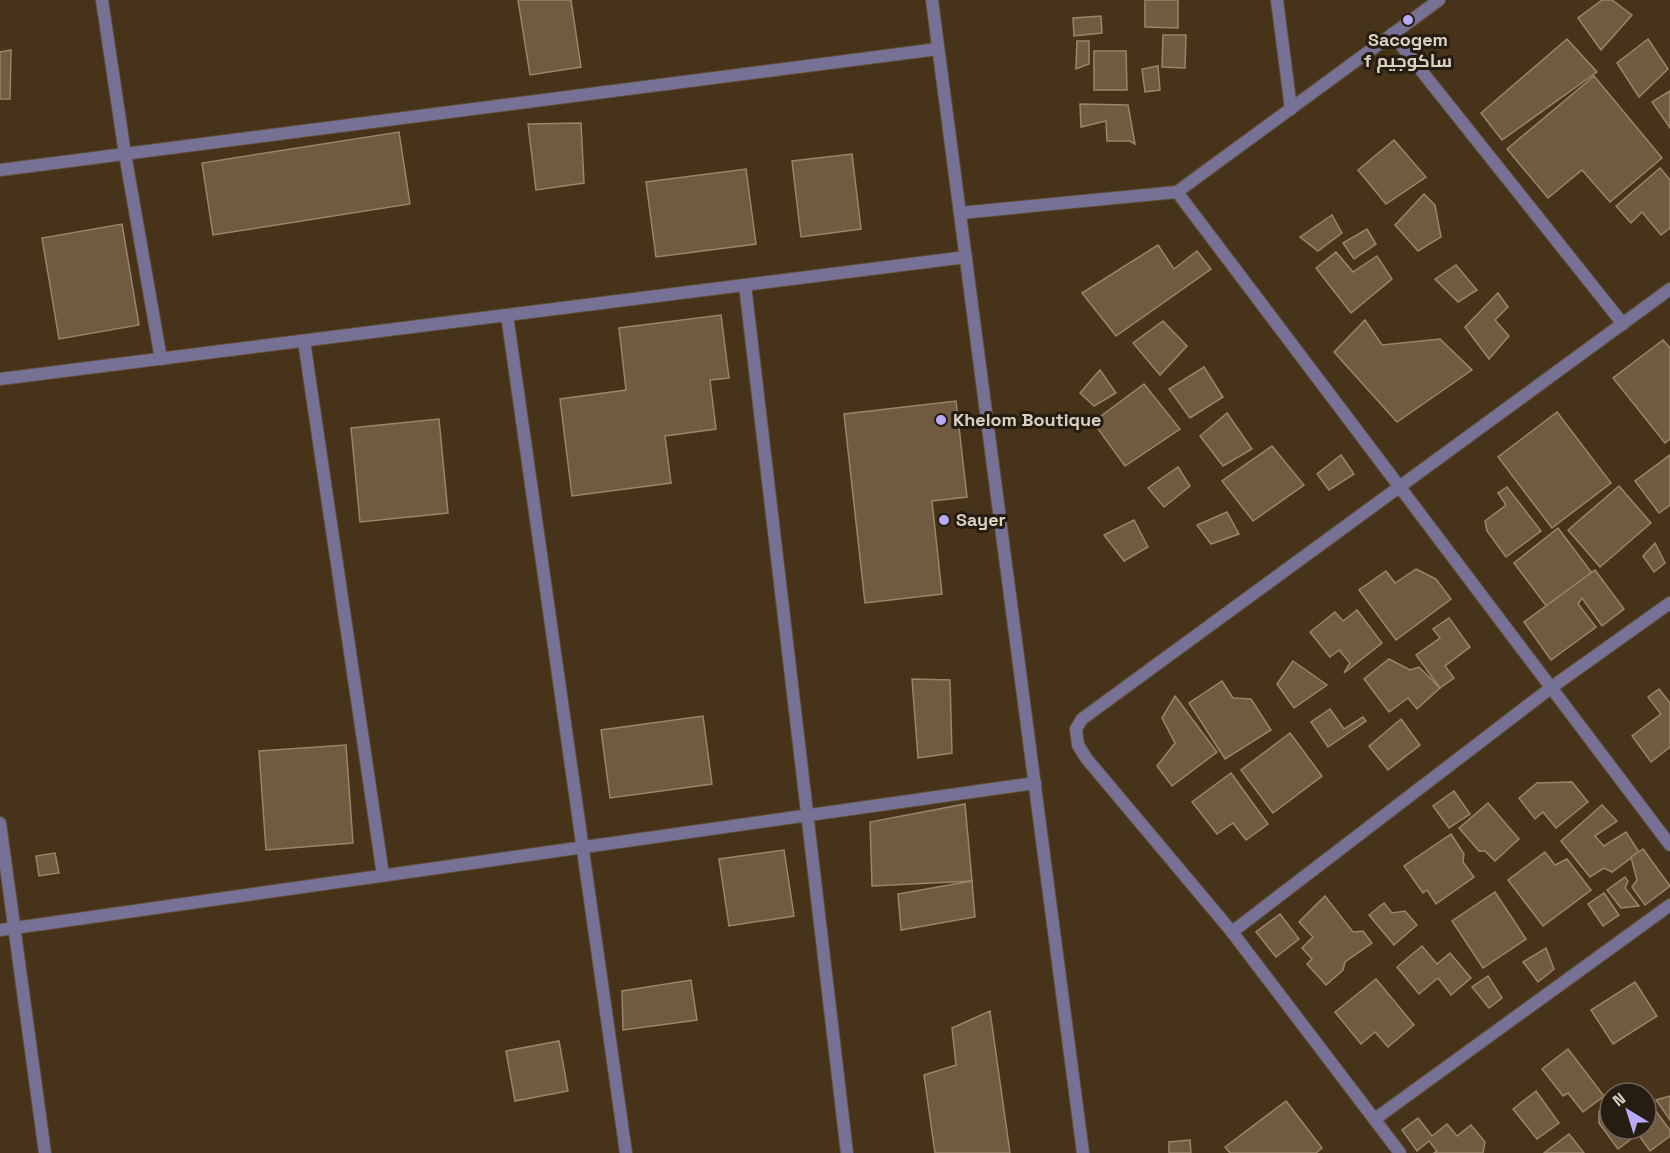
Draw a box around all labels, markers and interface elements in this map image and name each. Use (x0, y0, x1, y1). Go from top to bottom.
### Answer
marker: Sacogem f ساكوجيم (1401, 13, 1415, 27)
place label: Sacogem f ساكوجيم (1364, 28, 1452, 73)
place label: Khelom Boutique (953, 408, 1102, 431)
marker: Khelom Boutique (934, 413, 948, 427)
place label: Sayer (956, 508, 1006, 531)
marker: Sayer (937, 513, 951, 527)
north arrow (1598, 1081, 1658, 1141)
text: N (1608, 1088, 1630, 1111)

